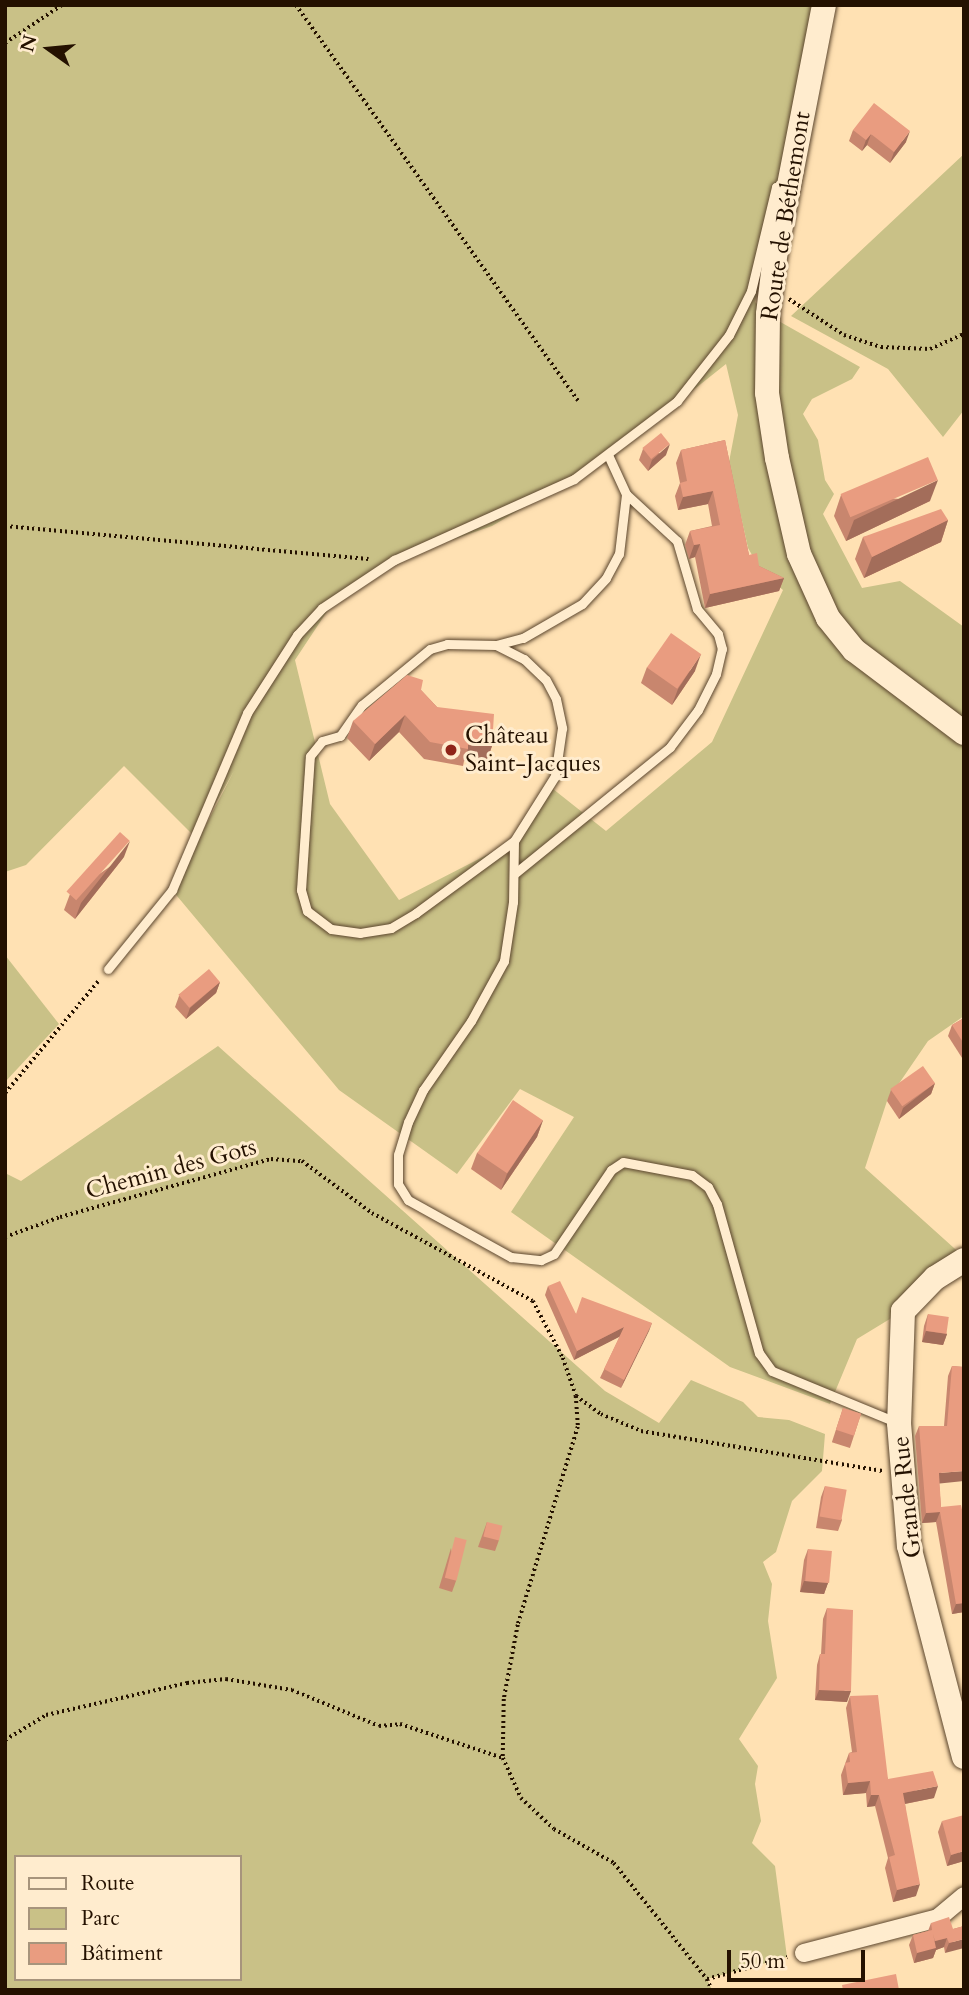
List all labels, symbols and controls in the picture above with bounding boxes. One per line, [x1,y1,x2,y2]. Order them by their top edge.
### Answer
north arrow [14,14,84,84]
text: N [14,32,43,55]
street label: Route de Béthemont [755,109,817,323]
place label: Château Saint-Jacques [465,722,600,778]
marker: Château Saint-Jacques [443,742,459,758]
street label: Chemin des Gots [83,1132,259,1206]
street label: Grande Rue [886,1435,928,1559]
legend [14,1855,242,1981]
text: Route [81,1869,135,1898]
text: Parc [81,1904,120,1933]
scale bar [731,1936,869,1980]
text: Bâtiment [81,1939,163,1968]
text: 50 m [740,1947,785,1976]

